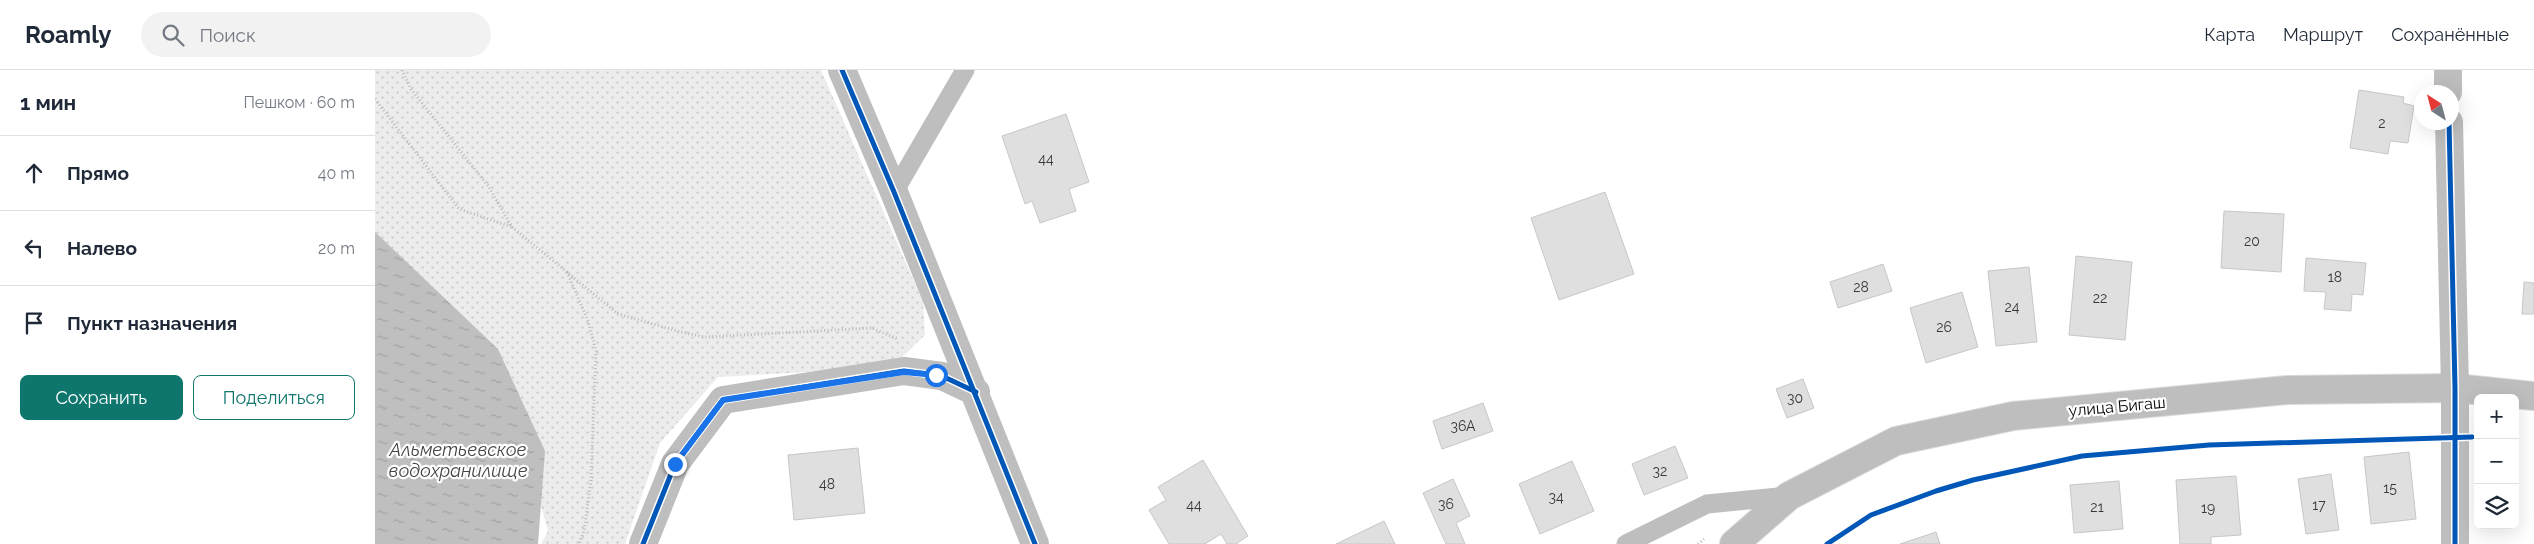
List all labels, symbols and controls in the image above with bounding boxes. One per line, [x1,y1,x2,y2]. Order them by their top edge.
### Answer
search box [141,12,491,57]
text: Roamly [25,20,111,49]
icon: search [159,21,187,49]
text: Поиск [199,24,256,46]
text: Карта [2204,24,2255,45]
text: Маршрут [2283,24,2363,45]
text: Сохранённые [2391,24,2509,45]
north arrow [2414,85,2459,130]
text: 1 мин [20,90,76,115]
text: Пешком · 60 m [243,93,355,112]
house number: 2 [2378,115,2386,131]
house number: 44 [1038,151,1054,167]
icon: ahead [20,159,48,187]
text: Прямо [67,162,129,184]
text: 40 m [318,164,355,183]
house number: 20 [2244,233,2260,249]
icon: left [20,234,48,262]
text: Налево [67,237,137,259]
text: 20 m [318,239,355,258]
house number: 18 [2328,269,2342,285]
house number: 28 [1853,279,1869,295]
house number: 22 [2093,290,2107,306]
house number: 24 [2005,299,2020,315]
icon: arrive [20,309,48,337]
text: Пункт назначения [67,312,237,334]
house number: 26 [1936,319,1952,335]
route start [925,364,948,387]
button: Сохранить [20,375,183,420]
button: Поделиться [193,375,355,420]
house number: 30 [1787,390,1803,406]
street label: улица Бигаш [2068,393,2166,420]
map controls [2474,394,2519,529]
button: + [2474,394,2519,439]
house number: 36А [1450,418,1476,434]
water label: Альметьевское водохранилище [388,439,528,481]
button: − [2474,439,2519,484]
route end [664,453,687,476]
house number: 32 [1653,463,1667,479]
house number: 48 [819,476,835,492]
house number: 15 [2383,480,2397,496]
button: layers [2474,484,2519,529]
house number: 34 [1548,489,1564,505]
house number: 36 [1438,496,1454,512]
house number: 44 [1186,497,1202,513]
house number: 17 [2312,497,2326,513]
house number: 21 [2090,499,2104,515]
house number: 19 [2201,500,2215,516]

